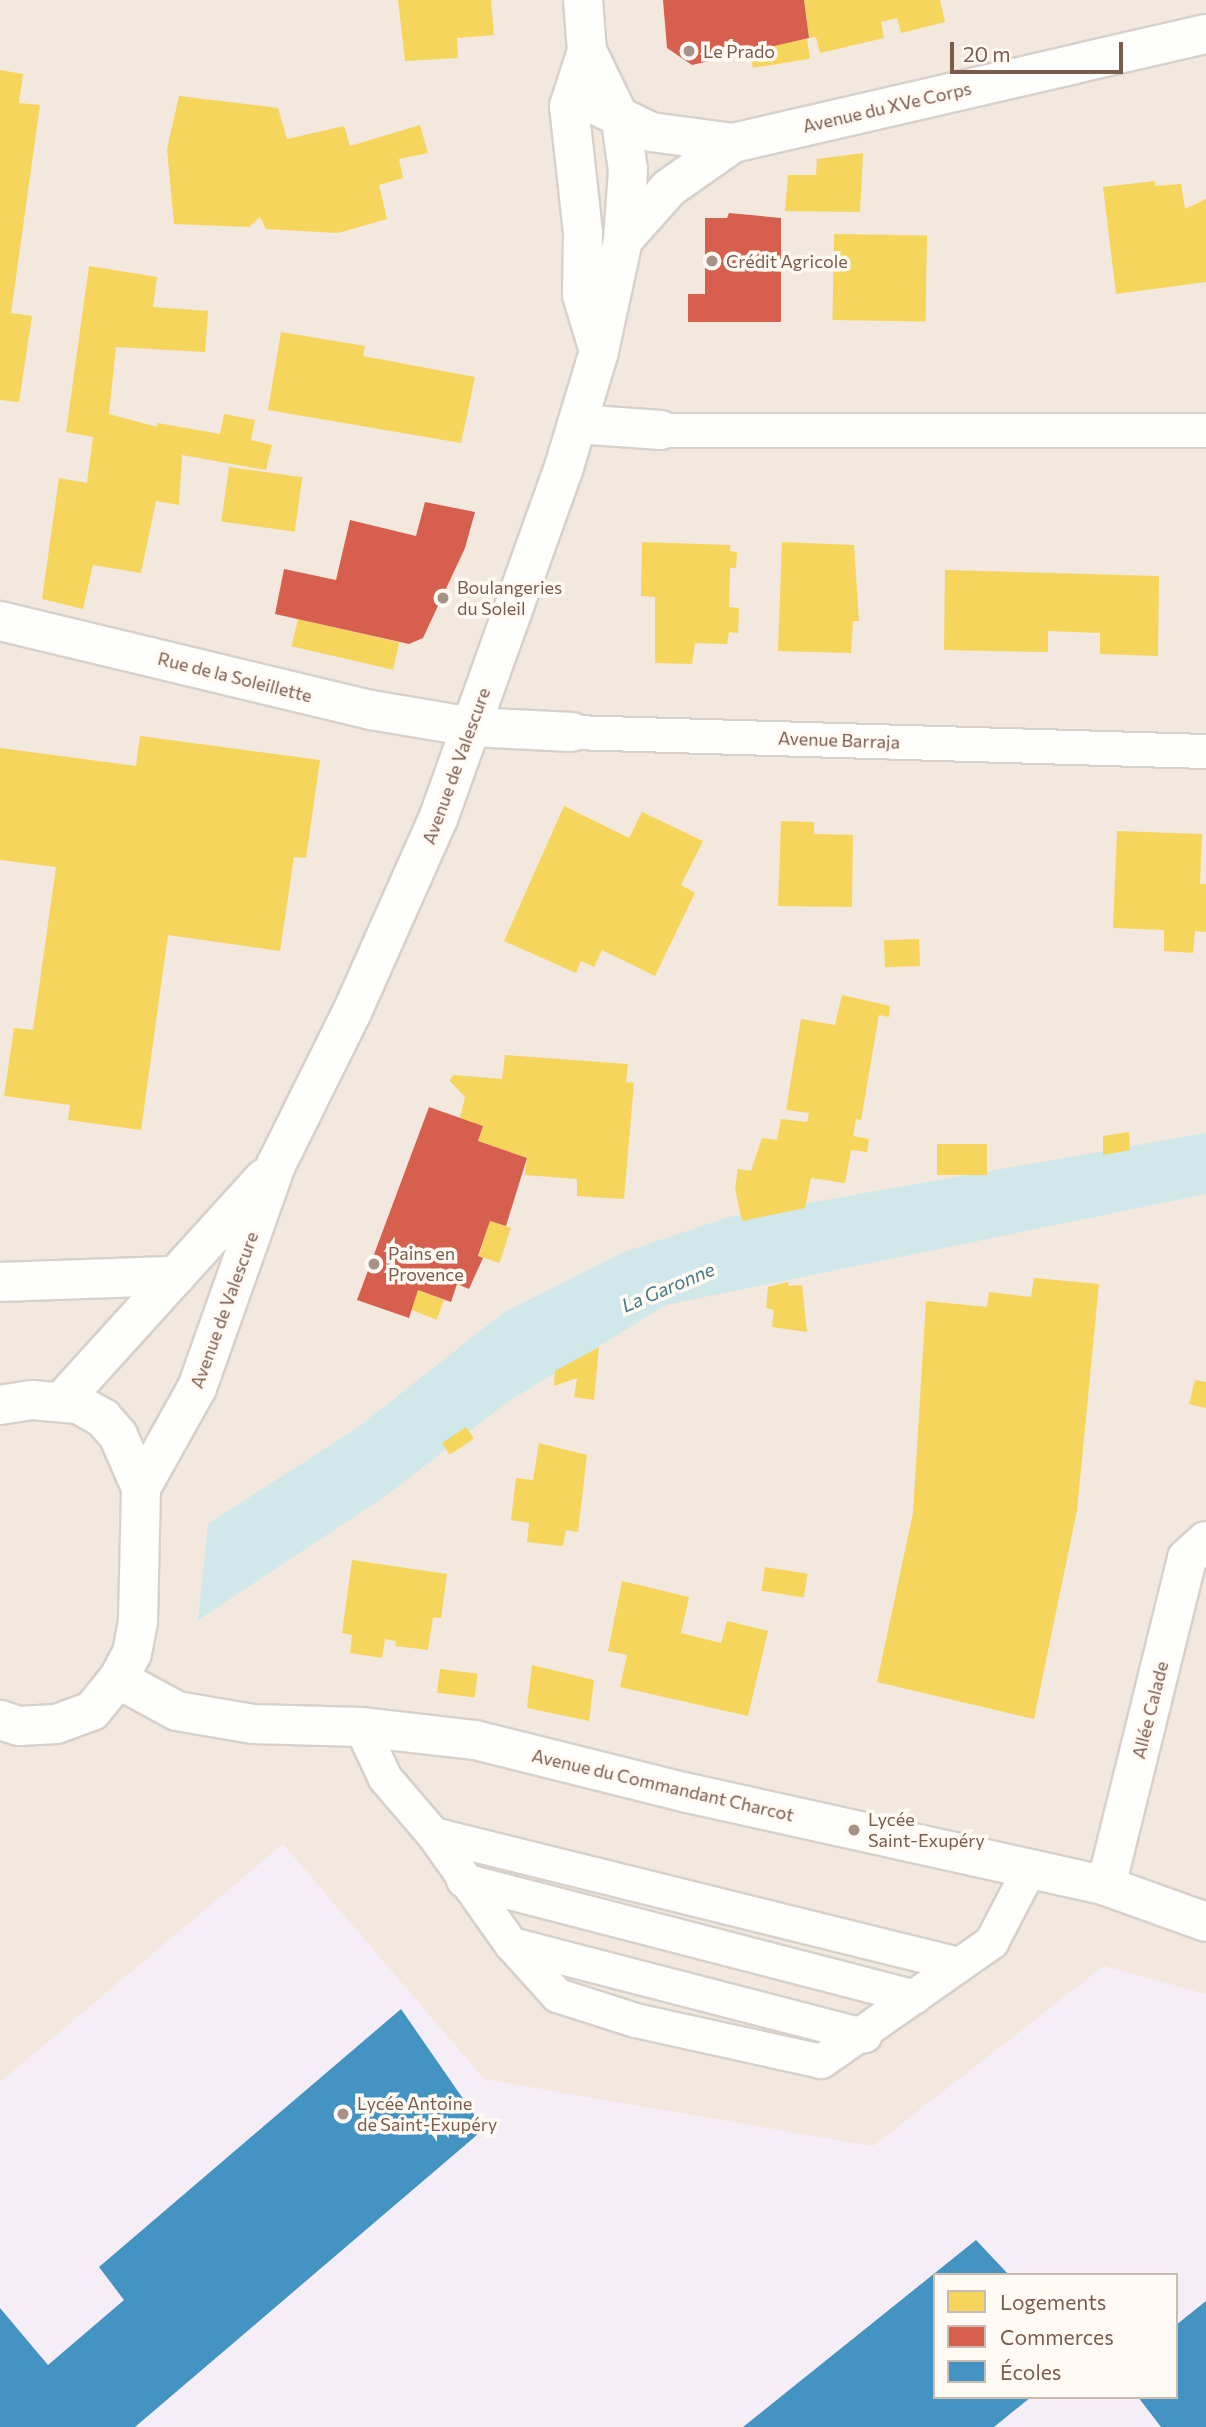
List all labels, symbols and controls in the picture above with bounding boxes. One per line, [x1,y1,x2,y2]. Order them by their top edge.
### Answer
scale bar [954,28,1127,72]
place label: Le Prado [703,40,775,62]
text: 20 m [963,41,1011,66]
marker: Le Prado [681,43,697,59]
street label: Avenue du XVe Corps [801,77,973,137]
place label: Crédit Agricole [726,250,848,272]
marker: Crédit Agricole [704,253,720,269]
place label: Boulangeries du Soleil [457,577,562,620]
marker: Boulangeries du Soleil [435,590,451,606]
street label: Rue de la Soleillette [156,647,314,707]
street label: Avenue de Valescure [418,685,494,847]
street label: Avenue Barraja [778,727,900,753]
street label: Avenue de Valescure [186,1229,262,1391]
place label: Pains en Provence [388,1243,464,1286]
marker: Pains en Provence [366,1256,382,1272]
water label: La Garonne [618,1257,718,1317]
street label: Allée Calade [1127,1659,1173,1761]
street label: Avenue du Commandant Charcot [530,1744,796,1826]
place label: Lycée Saint-Exupéry [868,1809,985,1852]
marker: Lycée Saint-Exupéry [846,1822,862,1838]
place label: Lycée Antoine de Saint-Exupéry [357,2093,497,2136]
marker: Lycée Antoine de Saint-Exupéry [335,2106,351,2122]
legend [933,2273,1178,2399]
text: Logements [1000,2289,1106,2314]
text: Commerces [1000,2324,1114,2349]
text: Écoles [1000,2359,1061,2384]

